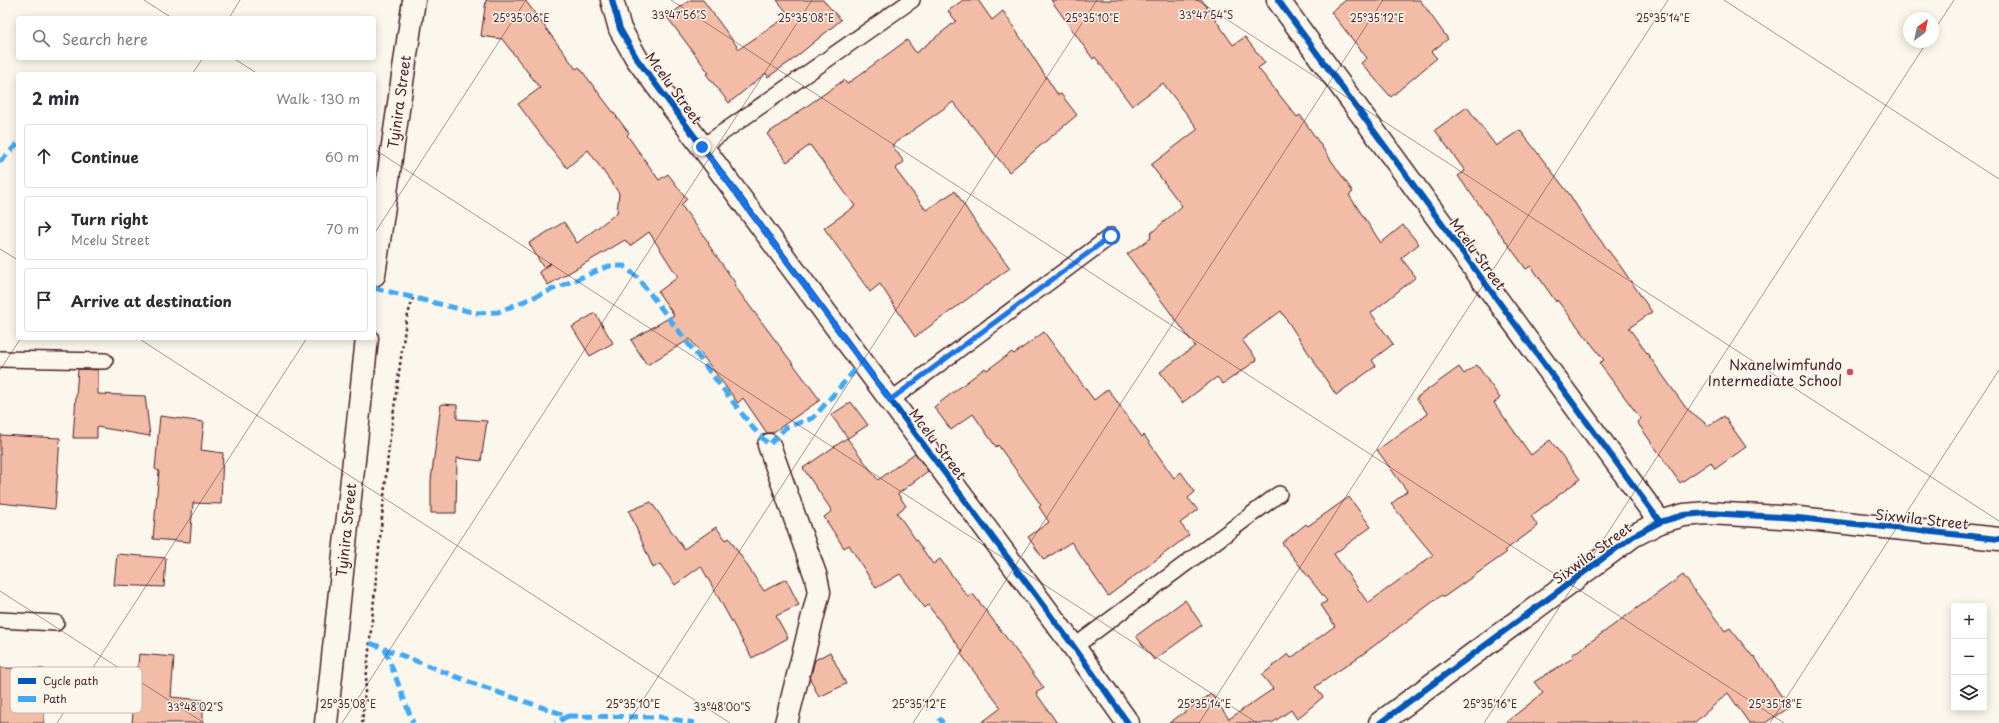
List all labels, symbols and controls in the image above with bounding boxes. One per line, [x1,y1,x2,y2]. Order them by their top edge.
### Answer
text: 33°47'56"S [652,7,706,22]
text: 33°47'54"S [1179,7,1233,22]
text: 25°35'06"E [492,10,550,25]
text: 25°35'08"E [778,10,834,25]
text: 25°35'10"E [1065,10,1119,25]
text: 25°35'12"E [1350,10,1404,25]
text: 25°35'14"E [1636,10,1690,25]
north arrow [1903,12,1939,48]
search box [16,16,376,60]
icon: search [30,27,52,49]
text: Search here [62,27,148,50]
street label: Mcelu Street [641,48,708,129]
street label: Tyinira Street [382,54,416,150]
text: 2 min [32,85,79,111]
text: Walk · 130 m [277,89,360,108]
route end [693,138,711,156]
icon: ahead [33,145,55,167]
text: Continue [71,145,139,168]
text: 60 m [325,147,359,166]
text: Turn right [71,207,148,230]
street label: Mcelu Street [1445,214,1512,295]
icon: right [33,217,55,239]
text: 70 m [326,219,359,238]
route start [1102,227,1120,245]
text: Mcelu Street [71,230,150,249]
icon: arrive [33,289,55,311]
text: Arrive at destination [71,289,232,312]
place label: Nxanelwimfundo Intermediate School [1708,354,1842,391]
marker: Nxanelwimfundo Intermediate School [1845,367,1855,377]
street label: Mcelu Street [904,404,972,484]
street label: Tyinira Street [331,482,361,578]
street label: Sixwila Street [1875,504,1970,534]
street label: Sixwila Street [1548,517,1636,589]
map controls [1951,603,1987,711]
button: + [1951,603,1987,639]
button: − [1951,639,1987,675]
legend [10,667,142,713]
text: Cycle path [43,672,98,689]
button: layers [1951,675,1987,711]
text: Path [43,690,67,707]
text: 25°35'08"E [320,696,376,711]
text: 25°35'10"E [606,696,660,711]
text: 25°35'12"E [892,696,946,711]
text: 25°35'14"E [1177,696,1231,711]
text: 25°35'16"E [1463,696,1517,711]
text: 25°35'18"E [1748,696,1802,711]
text: 33°48'02"S [167,699,223,714]
text: 33°48'00"S [693,699,751,714]

